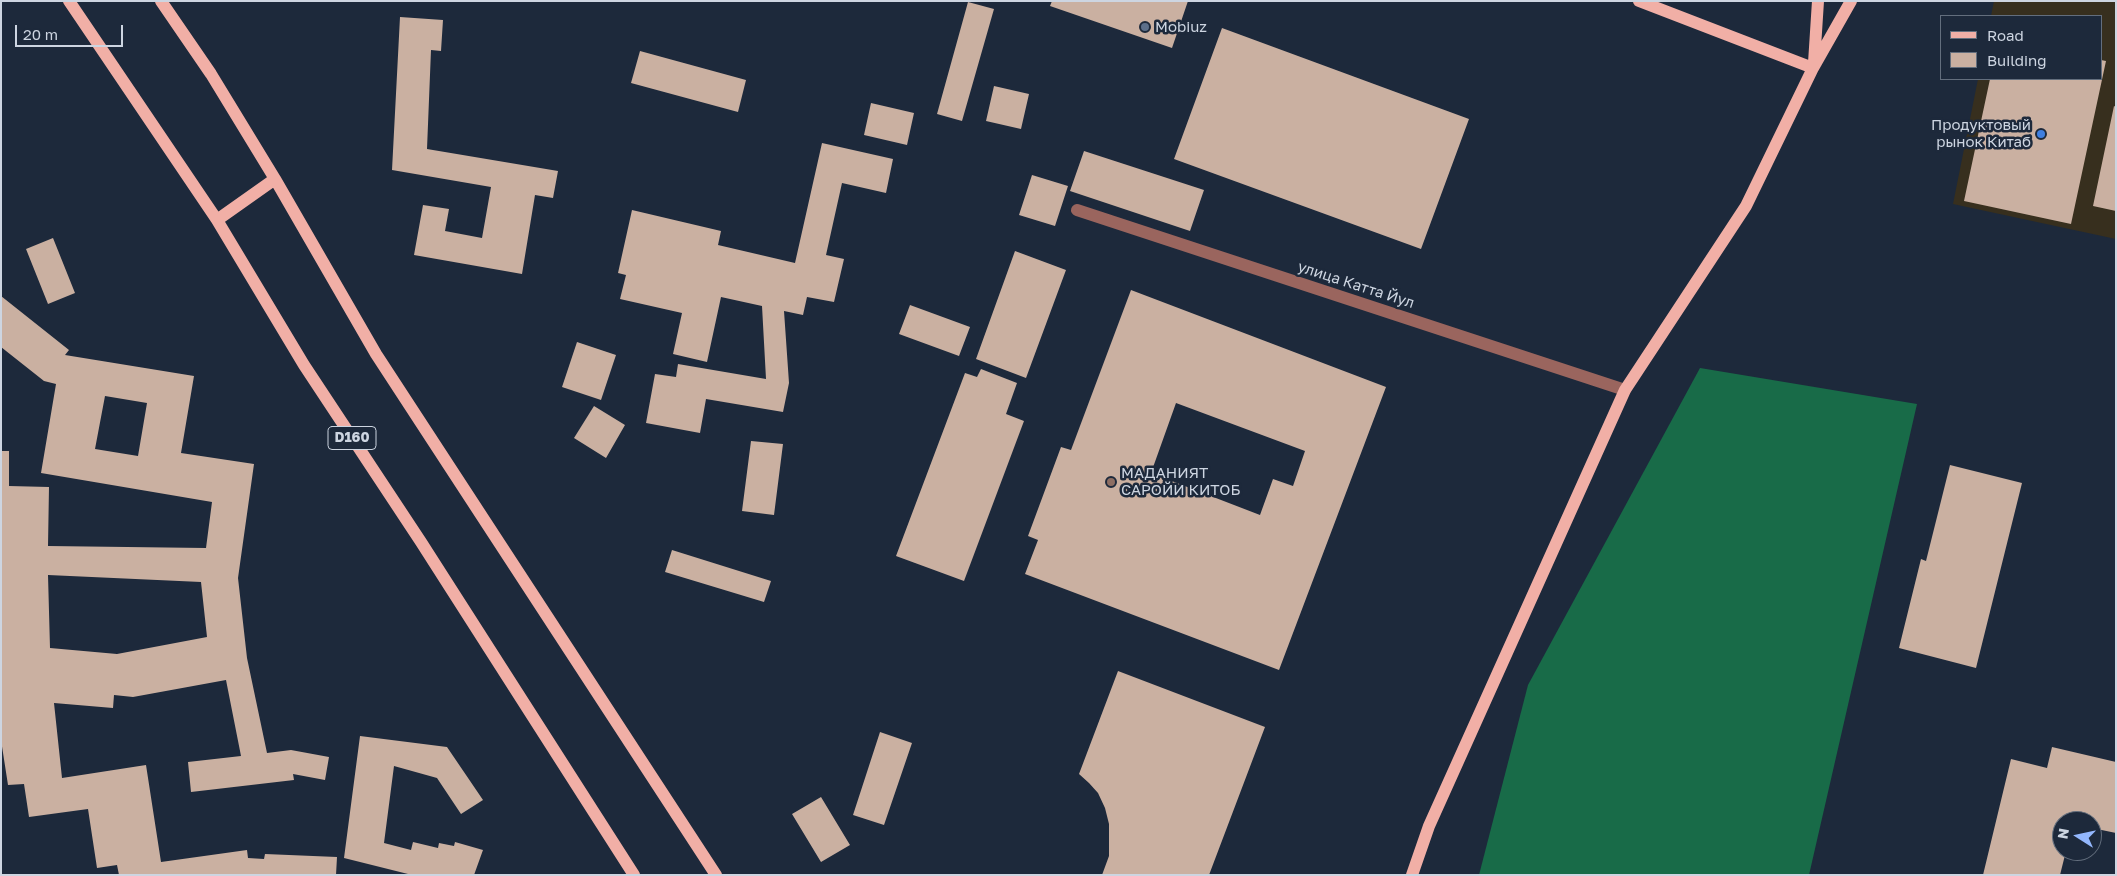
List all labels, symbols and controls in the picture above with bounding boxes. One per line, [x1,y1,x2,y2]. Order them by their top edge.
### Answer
scale bar [18,15,125,47]
legend [1940,15,2102,80]
place label: Mobiuz [1155,18,1207,36]
marker: Mobiuz [1139,21,1151,33]
text: 20 m [23,25,58,43]
text: Road [1987,26,2024,44]
text: Building [1987,51,2047,69]
place label: Продуктовый рынок Китаб [1931,116,2031,151]
marker: Продуктовый рынок Китаб [2035,128,2047,140]
street label: улица Катта Йул [1295,258,1417,312]
road number: D160 [328,426,376,449]
place label: МАДАНИЯТ САРОЙИ КИТОБ [1121,464,1240,499]
marker: МАДАНИЯТ САРОЙИ КИТОБ [1105,476,1117,488]
north arrow [2052,811,2102,861]
text: N [2053,827,2072,840]

